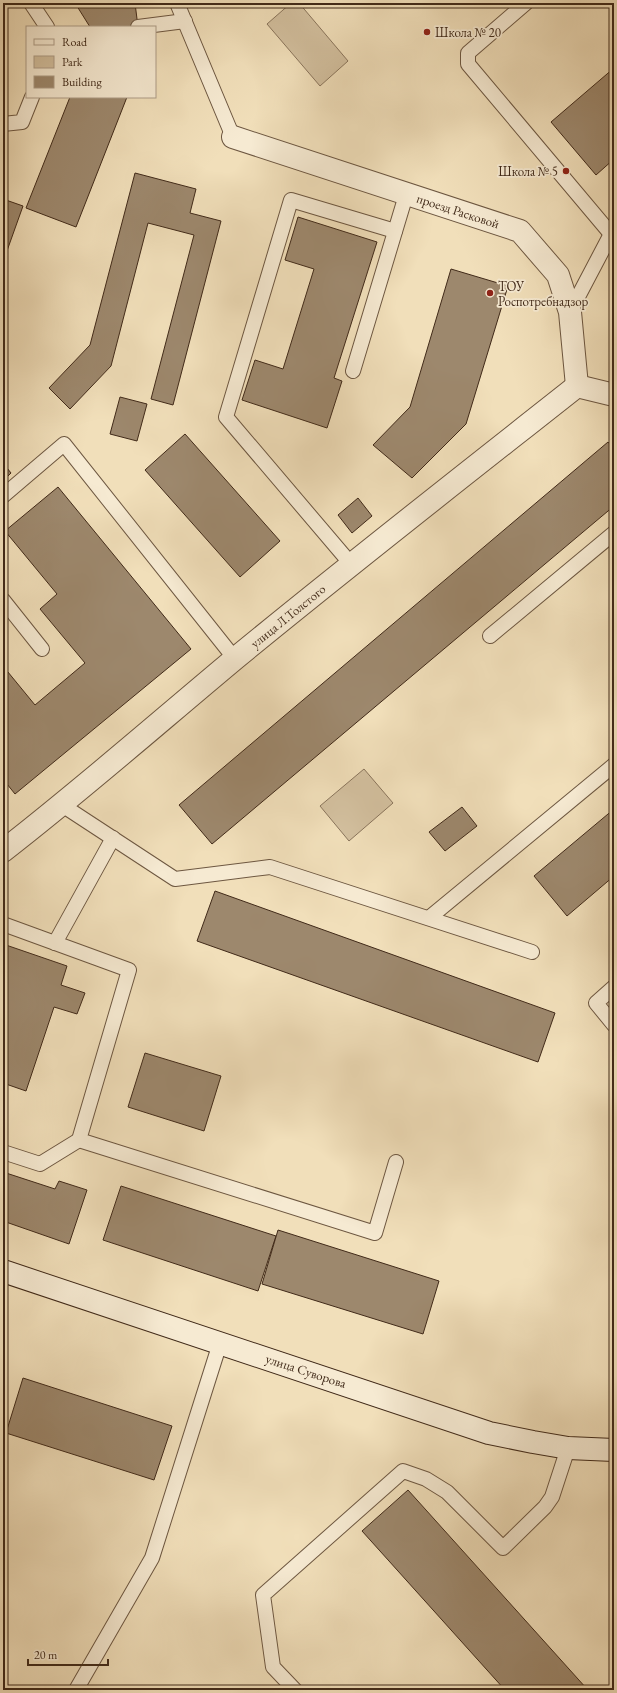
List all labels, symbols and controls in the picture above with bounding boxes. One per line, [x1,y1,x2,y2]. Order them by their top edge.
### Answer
place label: Школа № 20 [435,24,501,41]
legend [26,26,156,98]
marker: Школа № 20 [422,27,432,37]
text: Road [62,34,88,50]
text: Park [62,54,83,70]
text: Building [62,74,103,90]
place label: Школа № 5 [498,163,558,180]
marker: Школа № 5 [561,166,571,176]
street label: проезд Расковой [414,190,502,232]
place label: ТОУ Роспотребнадзор [498,278,589,310]
marker: ТОУ Роспотребнадзор [485,288,495,298]
street label: улица Л.Толстого [247,580,329,652]
street label: улица Суворова [264,1350,349,1392]
scale bar [28,1641,108,1667]
text: 20 m [34,1647,58,1663]

